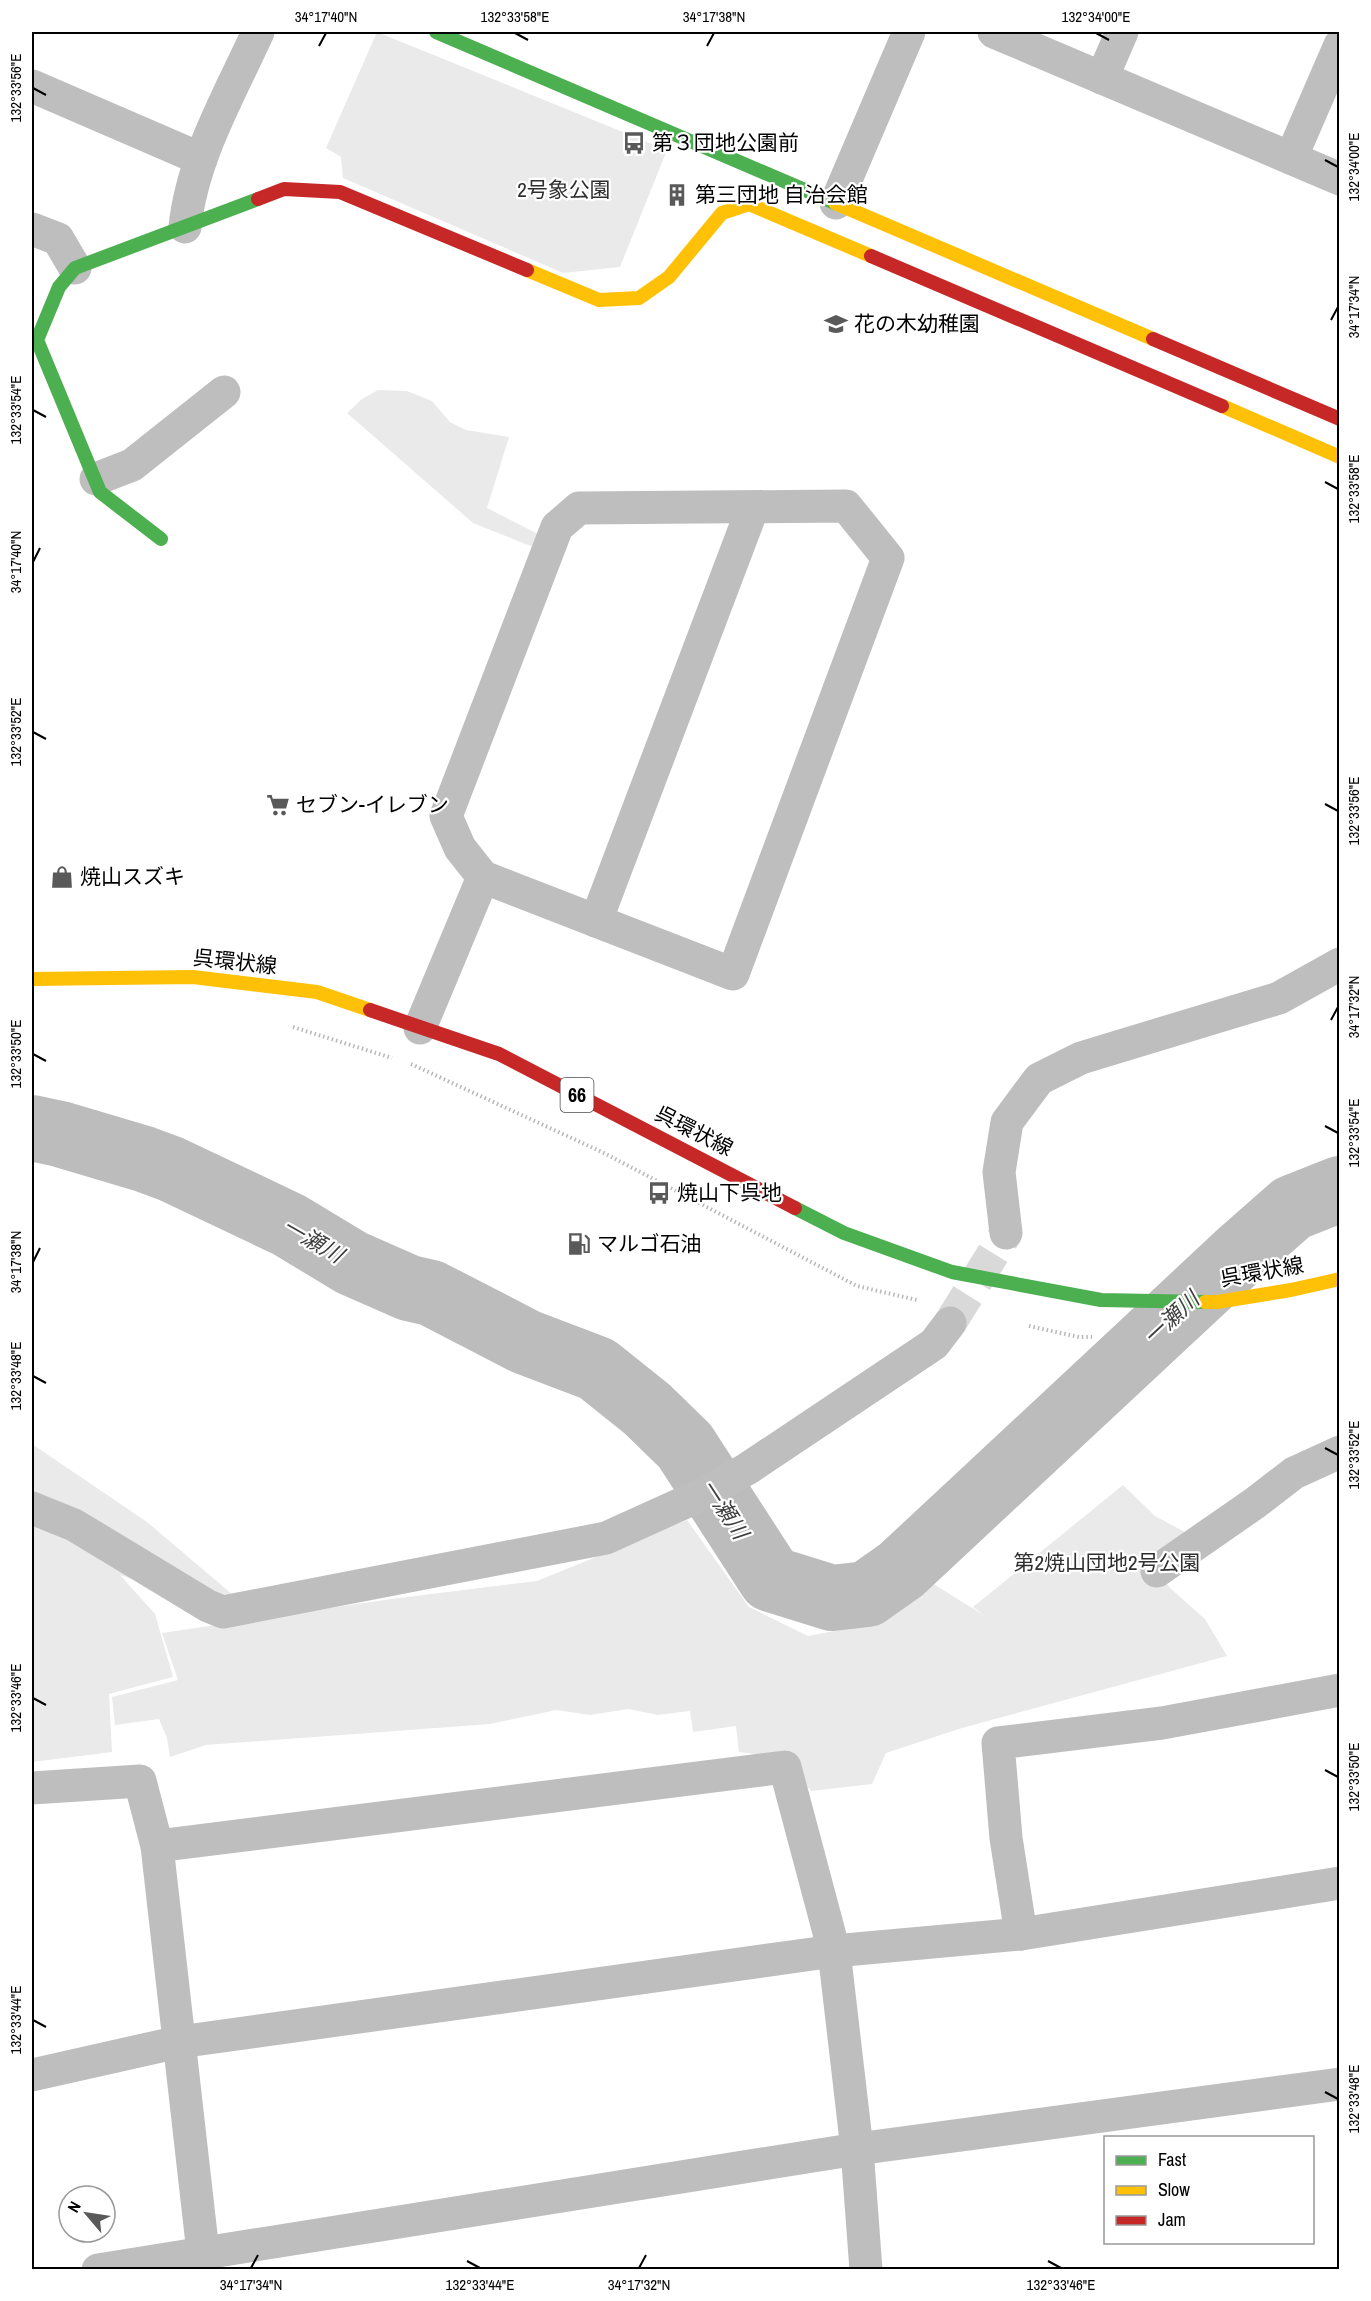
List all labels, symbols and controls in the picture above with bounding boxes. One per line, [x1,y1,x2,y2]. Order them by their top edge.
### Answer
text: 34°17'40"N [295,6,357,27]
text: 132°33'58"E [481,6,549,27]
text: 34°17'38"N [683,6,745,27]
text: 132°34'00"E [1062,6,1130,27]
text: 132°33'56"E [5,54,26,122]
place label: 第３団地公園前 [652,128,799,157]
bus stop icon: 第３団地公園前 [621,130,647,156]
text: 132°34'00"E [1343,133,1364,201]
park label: 2号象公園 [517,175,611,204]
place label: 第三団地 自治会館 [695,180,868,209]
building icon: 第三団地 自治会館 [664,182,690,208]
text: 34°17'34"N [1343,276,1364,338]
place label: 花の木幼稚園 [854,309,980,338]
school or university icon: 花の木幼稚園 [823,311,849,337]
text: 132°33'54"E [5,376,26,444]
text: 132°33'58"E [1343,455,1364,523]
text: 34°17'40"N [5,531,26,593]
text: 132°33'52"E [5,698,26,766]
text: 132°33'56"E [1343,777,1364,845]
place label: セブン-イレブン [296,790,449,819]
supermarket icon: セブン-イレブン [265,792,291,818]
place label: 焼山スズキ [80,862,185,891]
shop icon: 焼山スズキ [49,864,75,890]
street label: 呉環状線 [192,943,278,980]
text: 34°17'32"N [1343,976,1364,1038]
text: 132°33'50"E [5,1020,26,1088]
road number: 66 [560,1078,594,1112]
street label: 呉環状線 [650,1099,738,1163]
text: 132°33'54"E [1343,1099,1364,1167]
place label: 焼山下呉地 [677,1178,782,1207]
bus stop icon: 焼山下呉地 [646,1180,672,1206]
water label: 一瀬川 [277,1211,351,1270]
place label: マルゴ石油 [597,1229,702,1258]
text: 34°17'38"N [5,1231,26,1293]
fuel station icon: マルゴ石油 [566,1231,592,1257]
street label: 呉環状線 [1218,1250,1306,1293]
water label: 一瀬川 [1137,1283,1207,1351]
text: 132°33'48"E [5,1342,26,1410]
text: 132°33'52"E [1343,1421,1364,1489]
water label: 一瀬川 [694,1473,757,1547]
park label: 第2焼山団地2号公園 [1013,1548,1201,1577]
text: 132°33'46"E [5,1664,26,1732]
text: 132°33'50"E [1343,1743,1364,1811]
text: 132°33'44"E [5,1986,26,2054]
text: 132°33'48"E [1343,2065,1364,2133]
legend [1104,2136,1314,2244]
text: Fast [1158,2147,1186,2172]
text: Slow [1158,2177,1190,2202]
north arrow [57,2184,117,2244]
text: N [62,2197,86,2216]
text: Jam [1158,2207,1186,2232]
text: 34°17'34"N [220,2274,282,2295]
text: 132°33'44"E [446,2274,514,2295]
text: 34°17'32"N [608,2274,670,2295]
text: 132°33'46"E [1027,2274,1095,2295]

